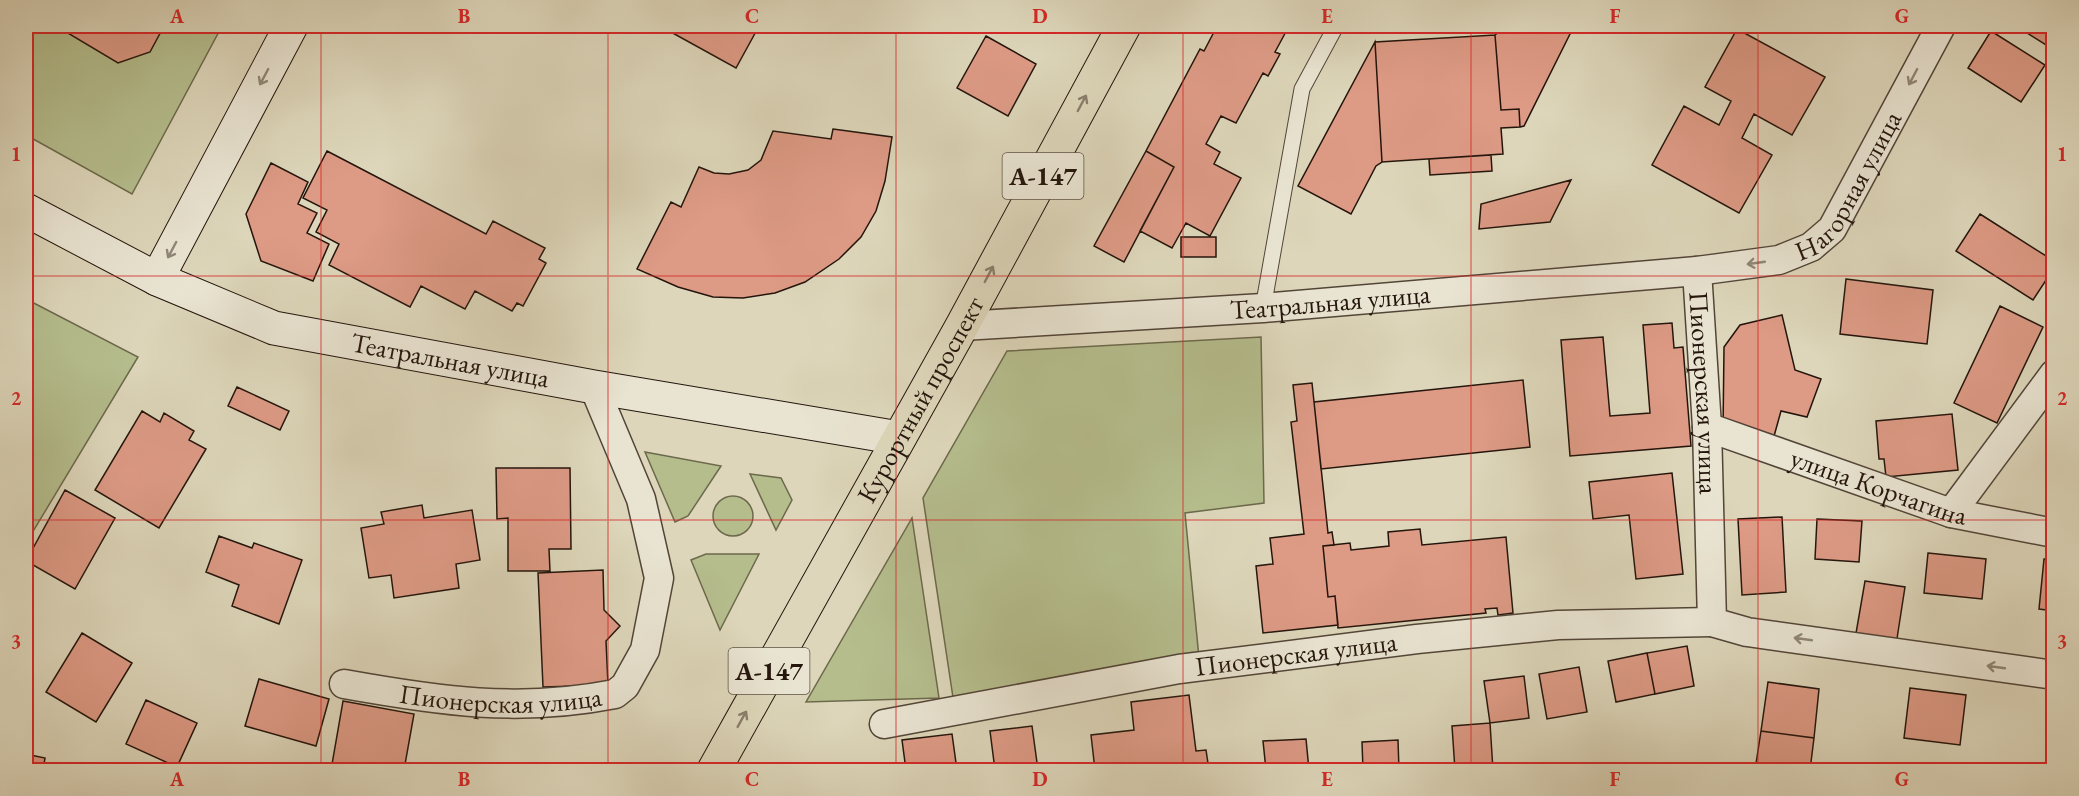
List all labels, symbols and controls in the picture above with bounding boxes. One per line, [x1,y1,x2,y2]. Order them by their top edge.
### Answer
text: A [169,3,185,29]
text: B [458,3,470,29]
text: C [745,3,759,29]
text: D [1032,3,1048,29]
text: E [1321,3,1333,29]
text: F [1610,3,1621,29]
text: G [1895,3,1909,29]
one-way arrow [258,68,269,86]
one-way arrow [1907,68,1919,85]
one-way arrow [1077,94,1088,112]
street label: Нагорная улица [1789,104,1909,269]
text: 1 [11,141,21,167]
text: 1 [2057,141,2067,167]
road number: А-147 [1002,153,1084,199]
one-way arrow [166,240,177,258]
one-way arrow [1746,257,1766,268]
one-way arrow [983,266,995,283]
street label: Театральная улица [1229,276,1432,327]
street label: Курортный проспект [849,290,992,509]
street label: Пионерская улица [1681,290,1727,495]
street label: Театральная улица [348,325,552,395]
text: 2 [11,385,22,411]
text: 2 [2057,385,2068,411]
street label: улица Корчагина [1786,440,1970,533]
street label: Пионерская улица [1193,624,1399,684]
text: 3 [11,628,21,654]
text: 3 [2057,628,2067,654]
one-way arrow [1793,634,1813,645]
road number: А-147 [728,648,810,694]
one-way arrow [1986,661,2006,672]
street label: Пионерская улица [397,676,604,721]
one-way arrow [736,711,748,728]
text: A [169,766,185,792]
text: B [458,766,470,792]
text: C [745,766,759,792]
text: D [1032,766,1048,792]
text: E [1321,766,1333,792]
text: F [1610,766,1621,792]
text: G [1895,766,1909,792]

